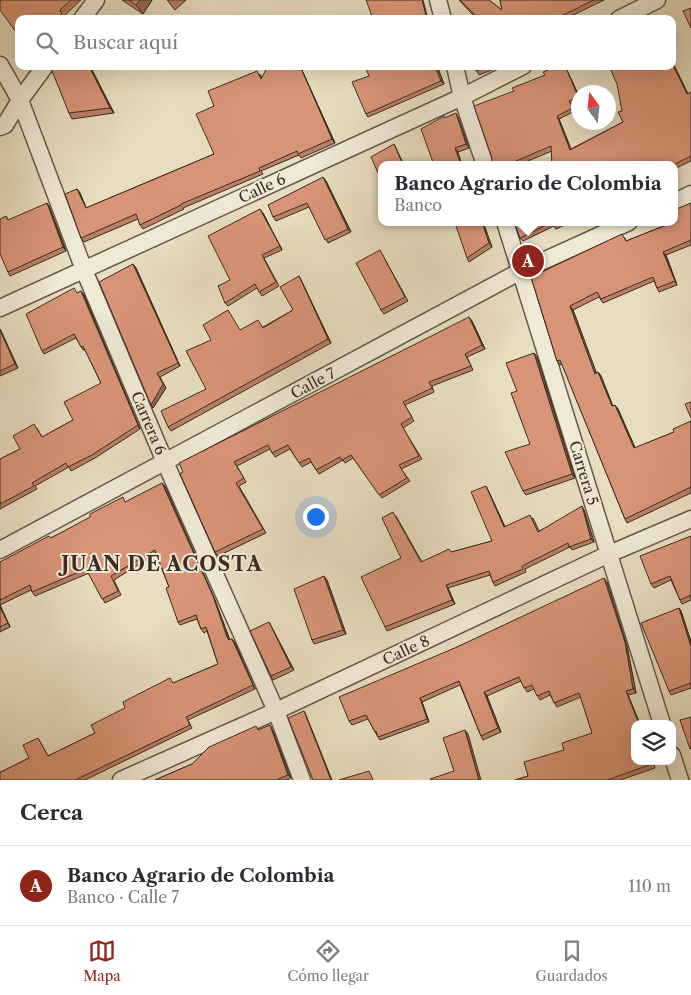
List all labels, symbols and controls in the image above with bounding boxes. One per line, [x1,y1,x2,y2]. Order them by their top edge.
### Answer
search box [15,15,676,70]
icon: search [33,29,61,57]
text: Buscar aquí [73,31,178,54]
north arrow [571,85,616,130]
popup [378,161,678,226]
street label: Calle 6 [236,169,289,207]
text: Banco Agrario de Colombia [394,172,662,195]
text: Banco [394,195,442,215]
pin: A [512,242,544,280]
street label: Calle 7 [287,363,339,403]
street label: Carrera 6 [127,388,171,458]
street label: Carrera 5 [565,438,603,508]
your location [303,504,329,530]
district label: JUAN DE ACOSTA [57,552,263,576]
street label: Calle 8 [379,631,433,669]
map controls [631,720,676,765]
button: layers [631,720,676,765]
text: Cerca [20,800,83,825]
text: Banco Agrario de Colombia [67,864,334,887]
text: A [30,876,42,896]
text: 110 m [628,876,671,896]
text: Banco · Calle 7 [67,887,179,907]
tab: Mapa [83,937,121,985]
tab: Cómo llegar [287,937,369,985]
tab: Guardados [536,937,608,985]

